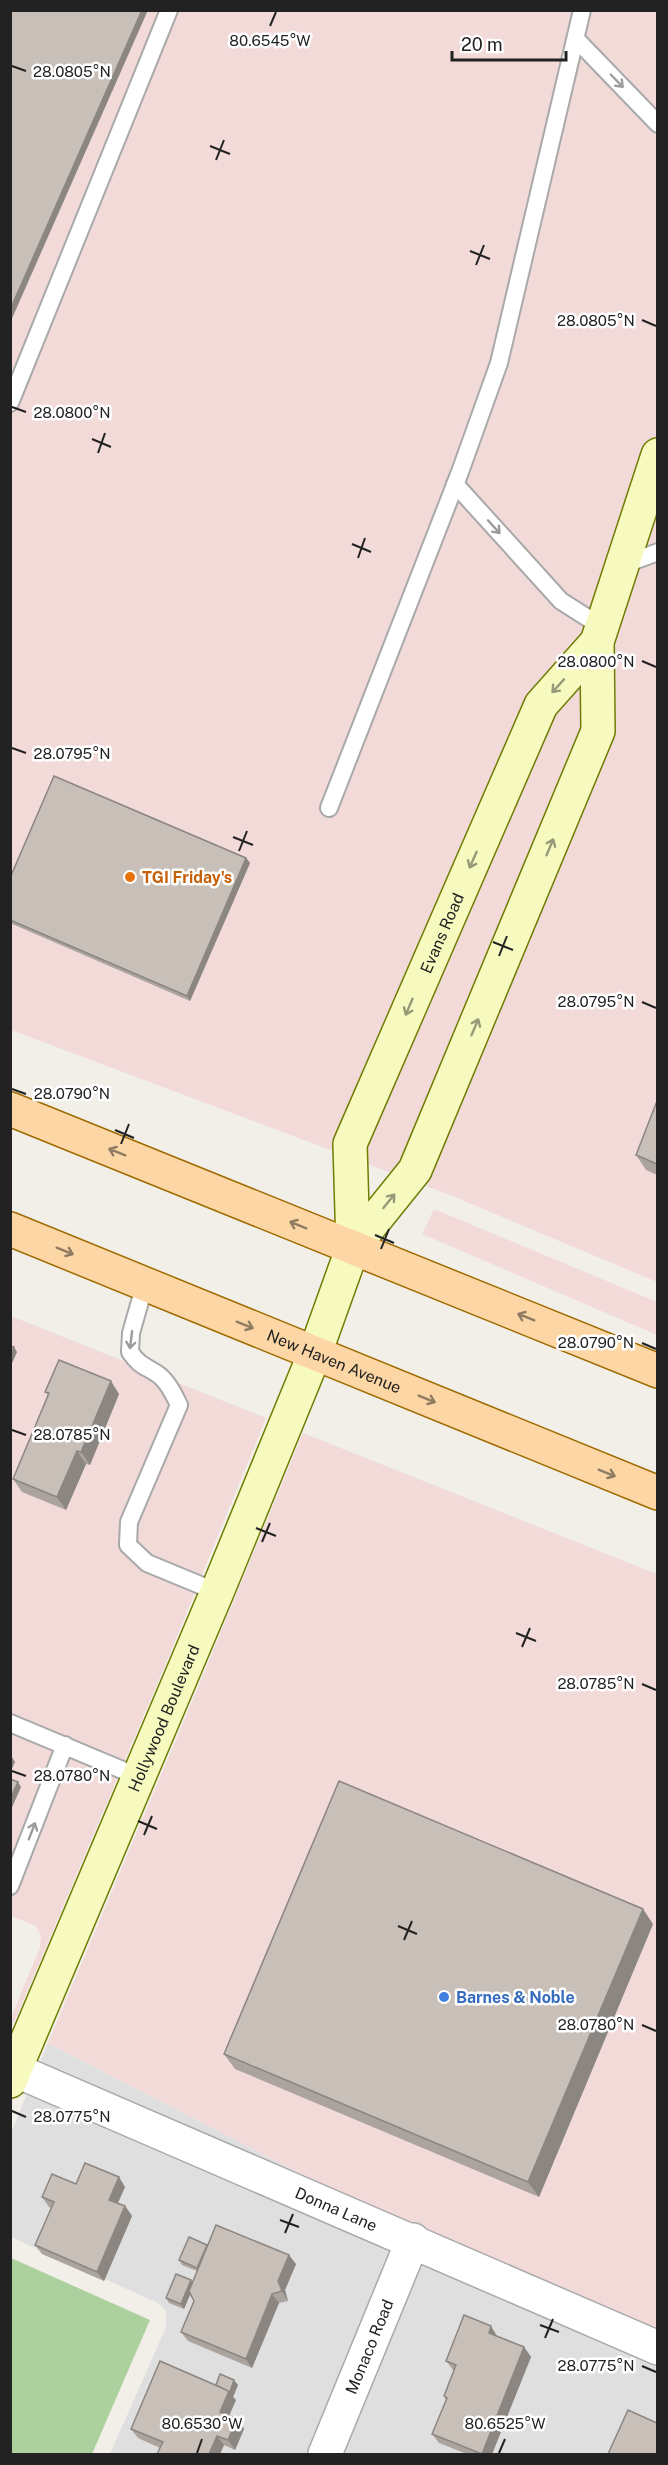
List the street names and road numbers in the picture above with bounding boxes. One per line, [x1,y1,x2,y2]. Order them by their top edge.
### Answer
street label: Evans Road [416,890,468,976]
street label: New Haven Avenue [264,1326,404,1397]
street label: Hollywood Boulevard [125,1642,204,1795]
street label: Donna Lane [292,2183,380,2235]
street label: Monaco Road [342,2297,397,2397]

